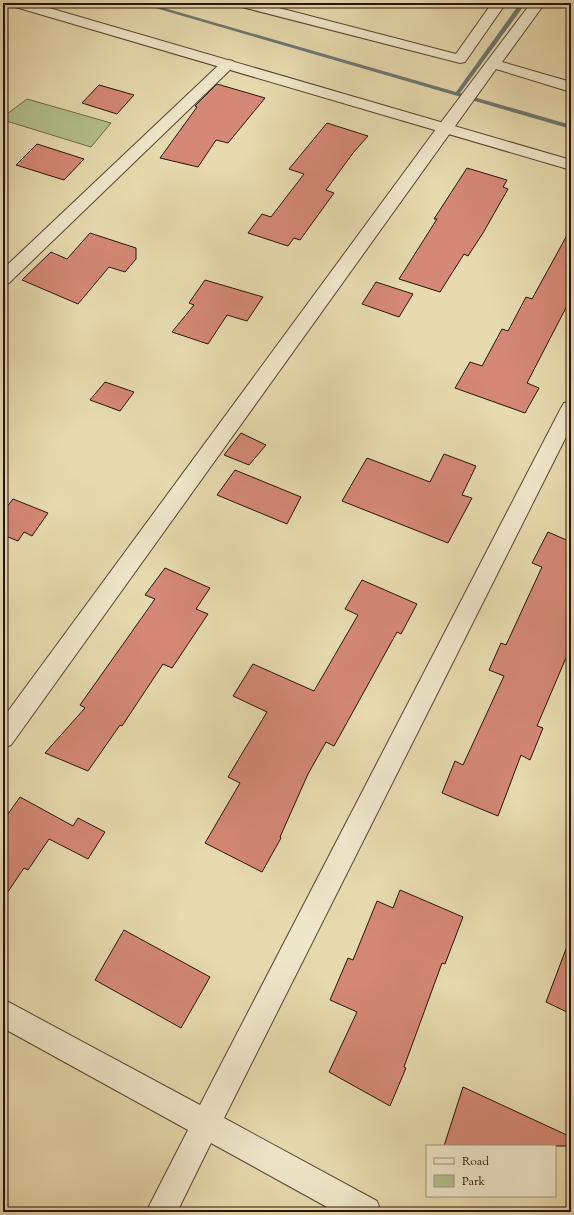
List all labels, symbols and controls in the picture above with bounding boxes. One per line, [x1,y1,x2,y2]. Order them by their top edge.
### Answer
legend [426,1145,556,1197]
text: Road [462,1153,489,1171]
text: Park [462,1173,485,1191]

